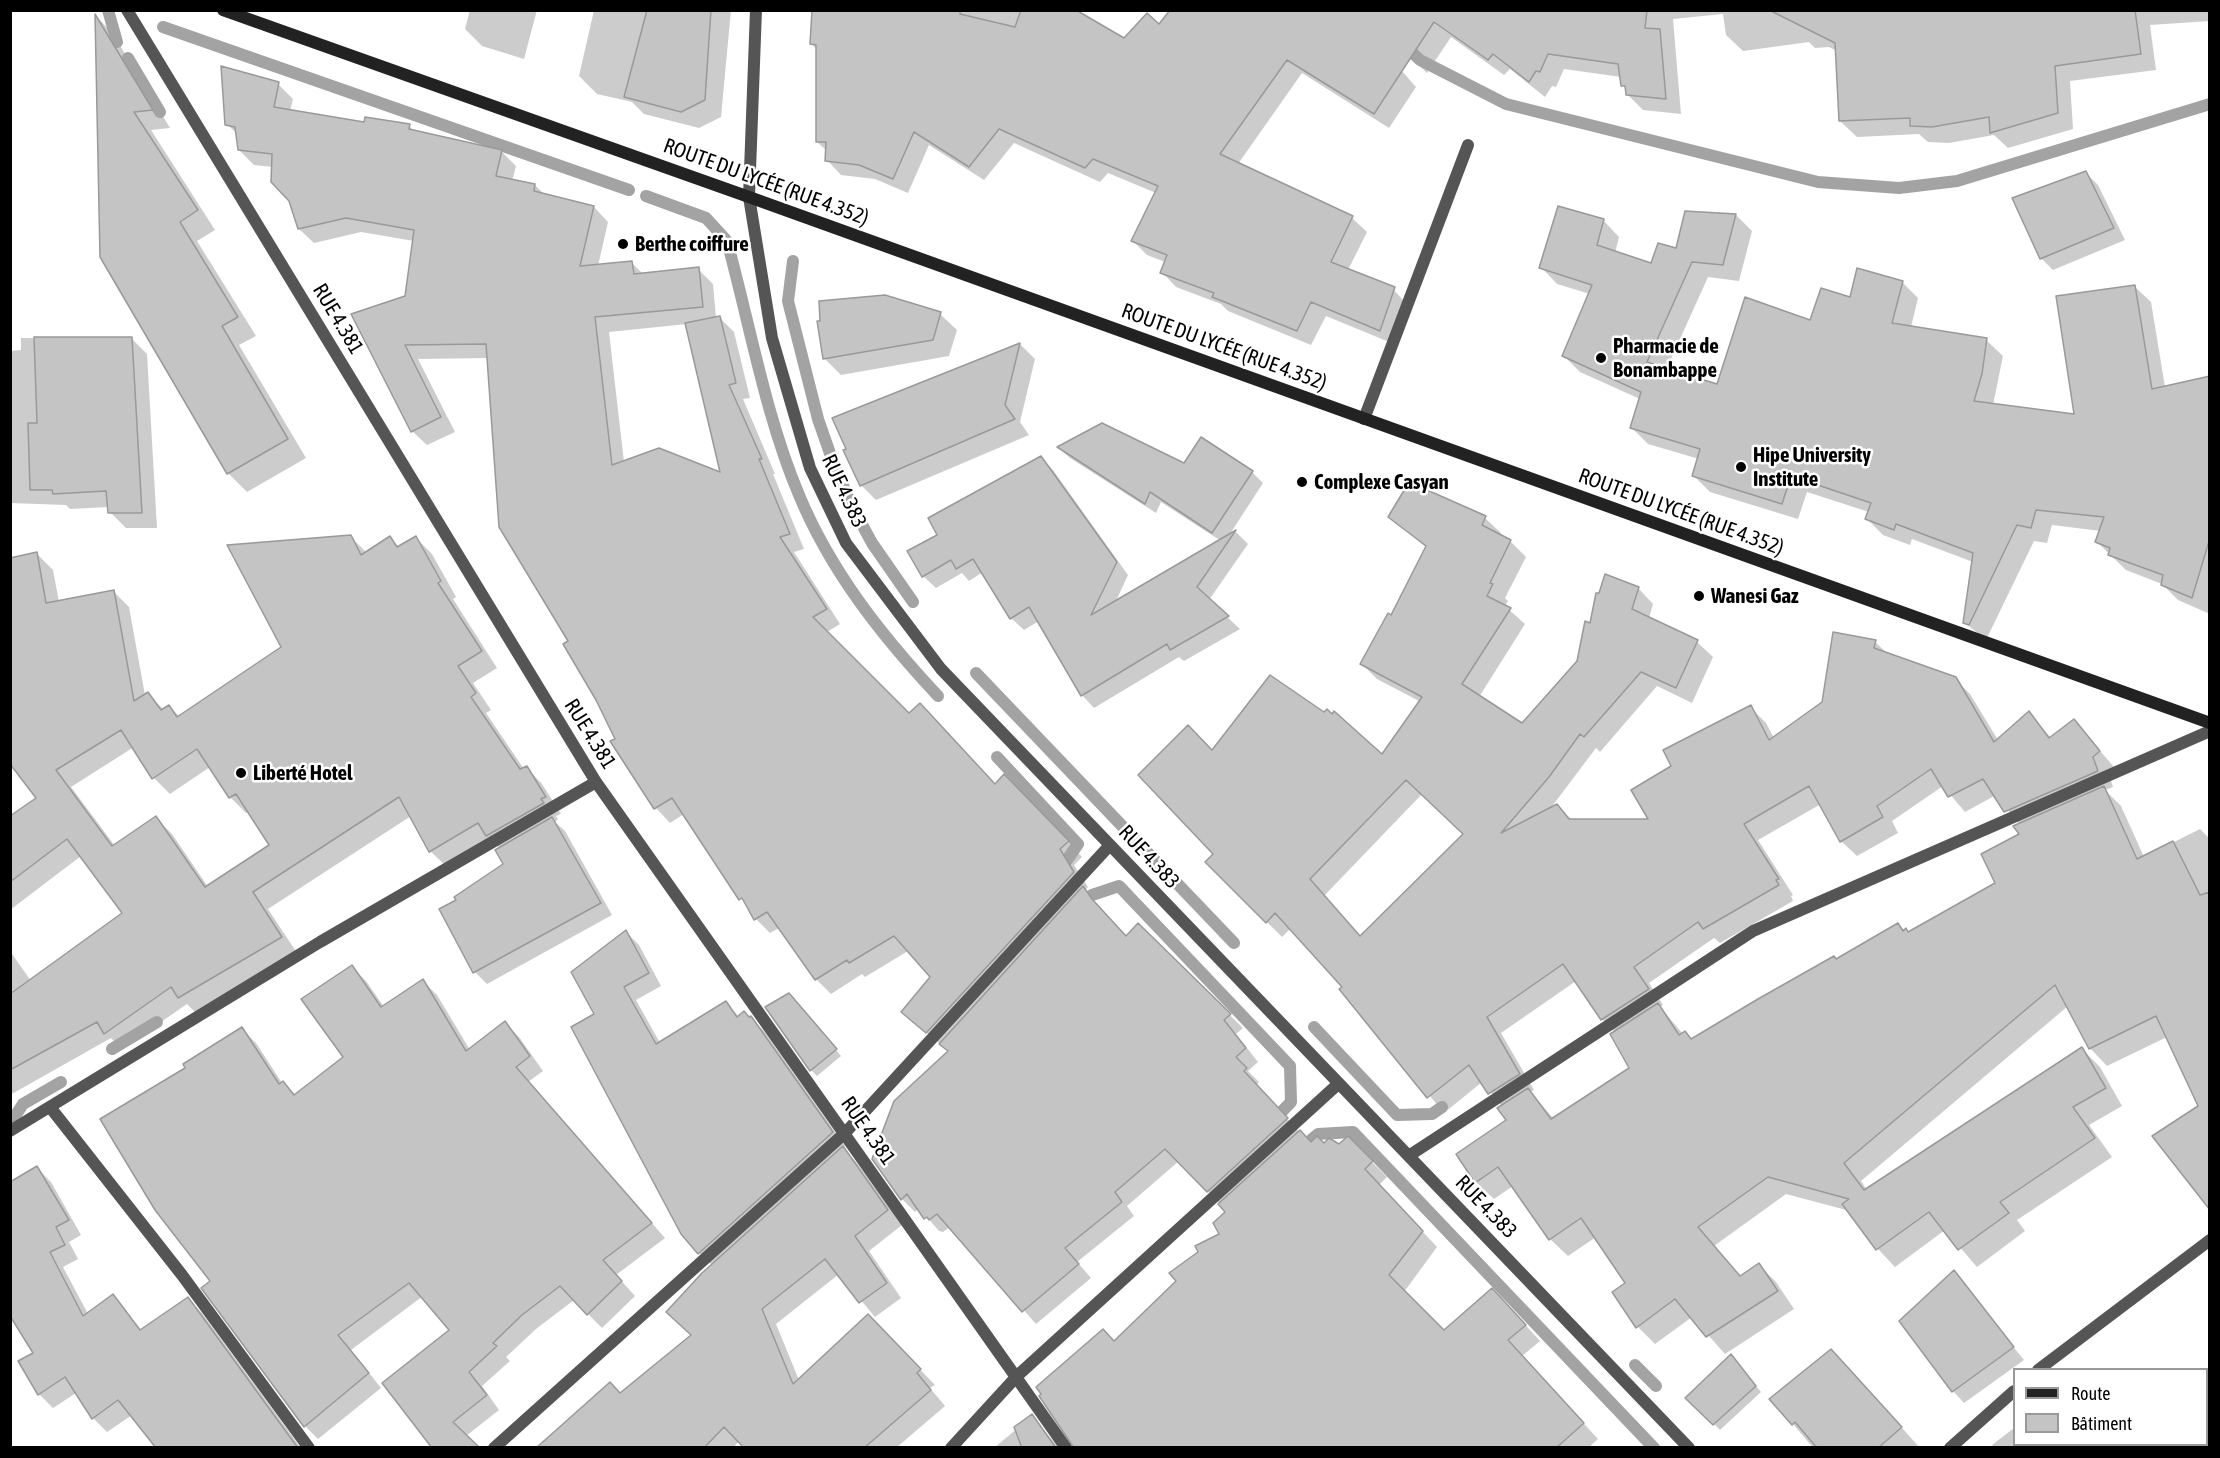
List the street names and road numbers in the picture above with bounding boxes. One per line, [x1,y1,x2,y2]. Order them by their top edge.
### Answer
street label: ROUTE DU LYCÉE (RUE 4.352) [660,133,872,231]
street label: RUE 4.381 [307,279,369,359]
street label: ROUTE DU LYCÉE (RUE 4.352) [1118,298,1330,396]
street label: RUE 4.383 [816,450,872,532]
street label: ROUTE DU LYCÉE (RUE 4.352) [1575,463,1787,561]
street label: RUE 4.381 [559,694,621,774]
street label: RUE 4.383 [1113,820,1185,894]
street label: RUE 4.381 [835,1092,901,1170]
street label: RUE 4.383 [1450,1170,1522,1244]

